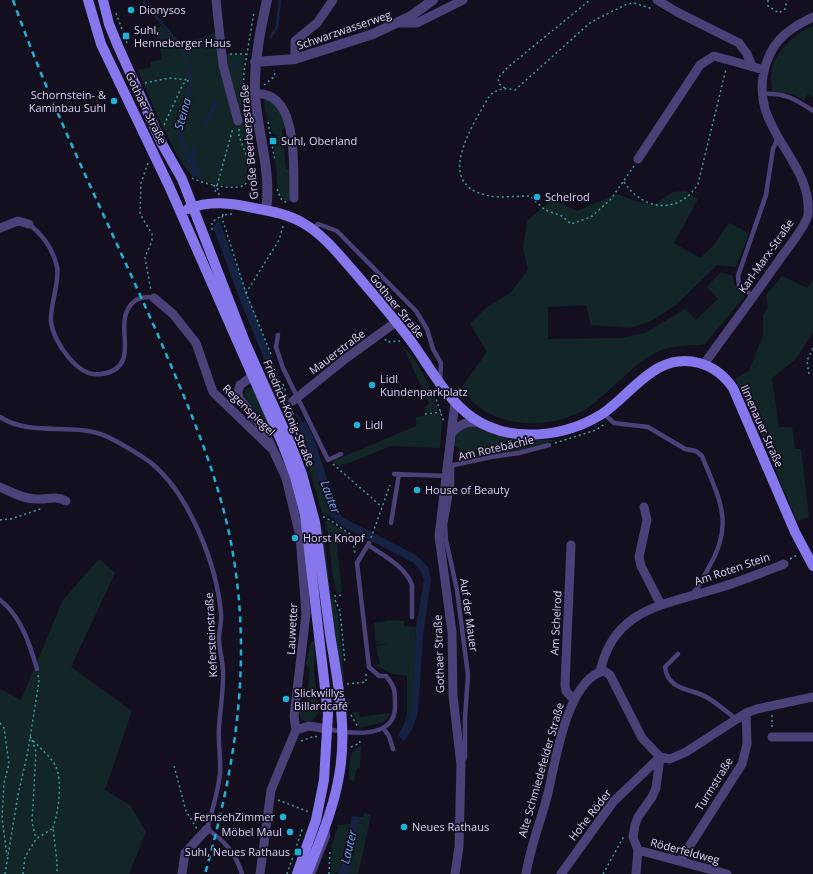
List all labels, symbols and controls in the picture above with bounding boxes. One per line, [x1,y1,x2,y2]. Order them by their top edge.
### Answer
place label: Dionysos [139,2,186,17]
marker: Dionysos [126,5,136,15]
street label: Schwarzwasserweg [295,6,393,53]
place label: Suhl, Henneberger Haus [134,22,231,50]
marker: Suhl, Henneberger Haus [121,31,131,41]
street label: Gothaer Straße [122,69,170,146]
street label: Große Beerbergstraße [236,84,261,200]
place label: Schornstein- & Kaminbau Suhl [29,87,106,115]
marker: Schornstein- & Kaminbau Suhl [109,96,119,106]
water label: Steina [170,96,195,132]
place label: Suhl, Oberland [281,133,357,148]
marker: Suhl, Oberland [268,136,278,146]
place label: Schelrod [545,189,590,204]
marker: Schelrod [532,192,542,202]
street label: Karl-Marx-Straße [734,216,797,296]
street label: Gothaer Straße [367,270,428,341]
street label: Mauerstraße [306,326,368,378]
street label: Friedrich-König-Straße [260,357,319,469]
place label: Lidl Kundenparkplatz [380,371,468,399]
marker: Lidl Kundenparkplatz [367,380,377,390]
street label: Regenspiegel [220,381,279,439]
street label: Ilmenauer Straße [738,382,787,469]
place label: Lidl [365,417,383,432]
marker: Lidl [352,420,362,430]
street label: Am Rotebächle [457,432,535,464]
water label: Lauter [316,478,345,517]
place label: House of Beauty [425,482,510,497]
marker: House of Beauty [412,485,422,495]
place label: Horst Knopf [303,530,366,545]
marker: Horst Knopf [290,533,300,543]
street label: Am Roten Stein [692,549,772,588]
street label: Auf der Mauer [457,577,482,653]
street label: Am Schelrod [546,590,565,656]
street label: Kefersteinstraße [201,592,220,678]
street label: Lauwetter [283,602,300,655]
street label: Gothaer Straße [430,615,447,694]
place label: Slickwillys Billardcafé [294,685,348,713]
marker: Slickwillys Billardcafé [281,694,291,704]
street label: Alte Schmiedefelder Straße [514,701,567,839]
street label: Turmstraße [691,754,736,813]
street label: Hohe Röder [565,786,615,843]
place label: FernsehZimmer [194,809,276,824]
marker: FernsehZimmer [278,812,288,822]
place label: Neues Rathaus [412,819,489,834]
marker: Neues Rathaus [399,822,409,832]
place label: Möbel Maul [221,824,282,839]
marker: Möbel Maul [285,827,295,837]
water label: Lauter [336,827,361,865]
street label: Röderfeldweg [649,834,721,867]
place label: Suhl, Neues Rathaus [185,844,290,859]
marker: Suhl, Neues Rathaus [293,847,303,857]

